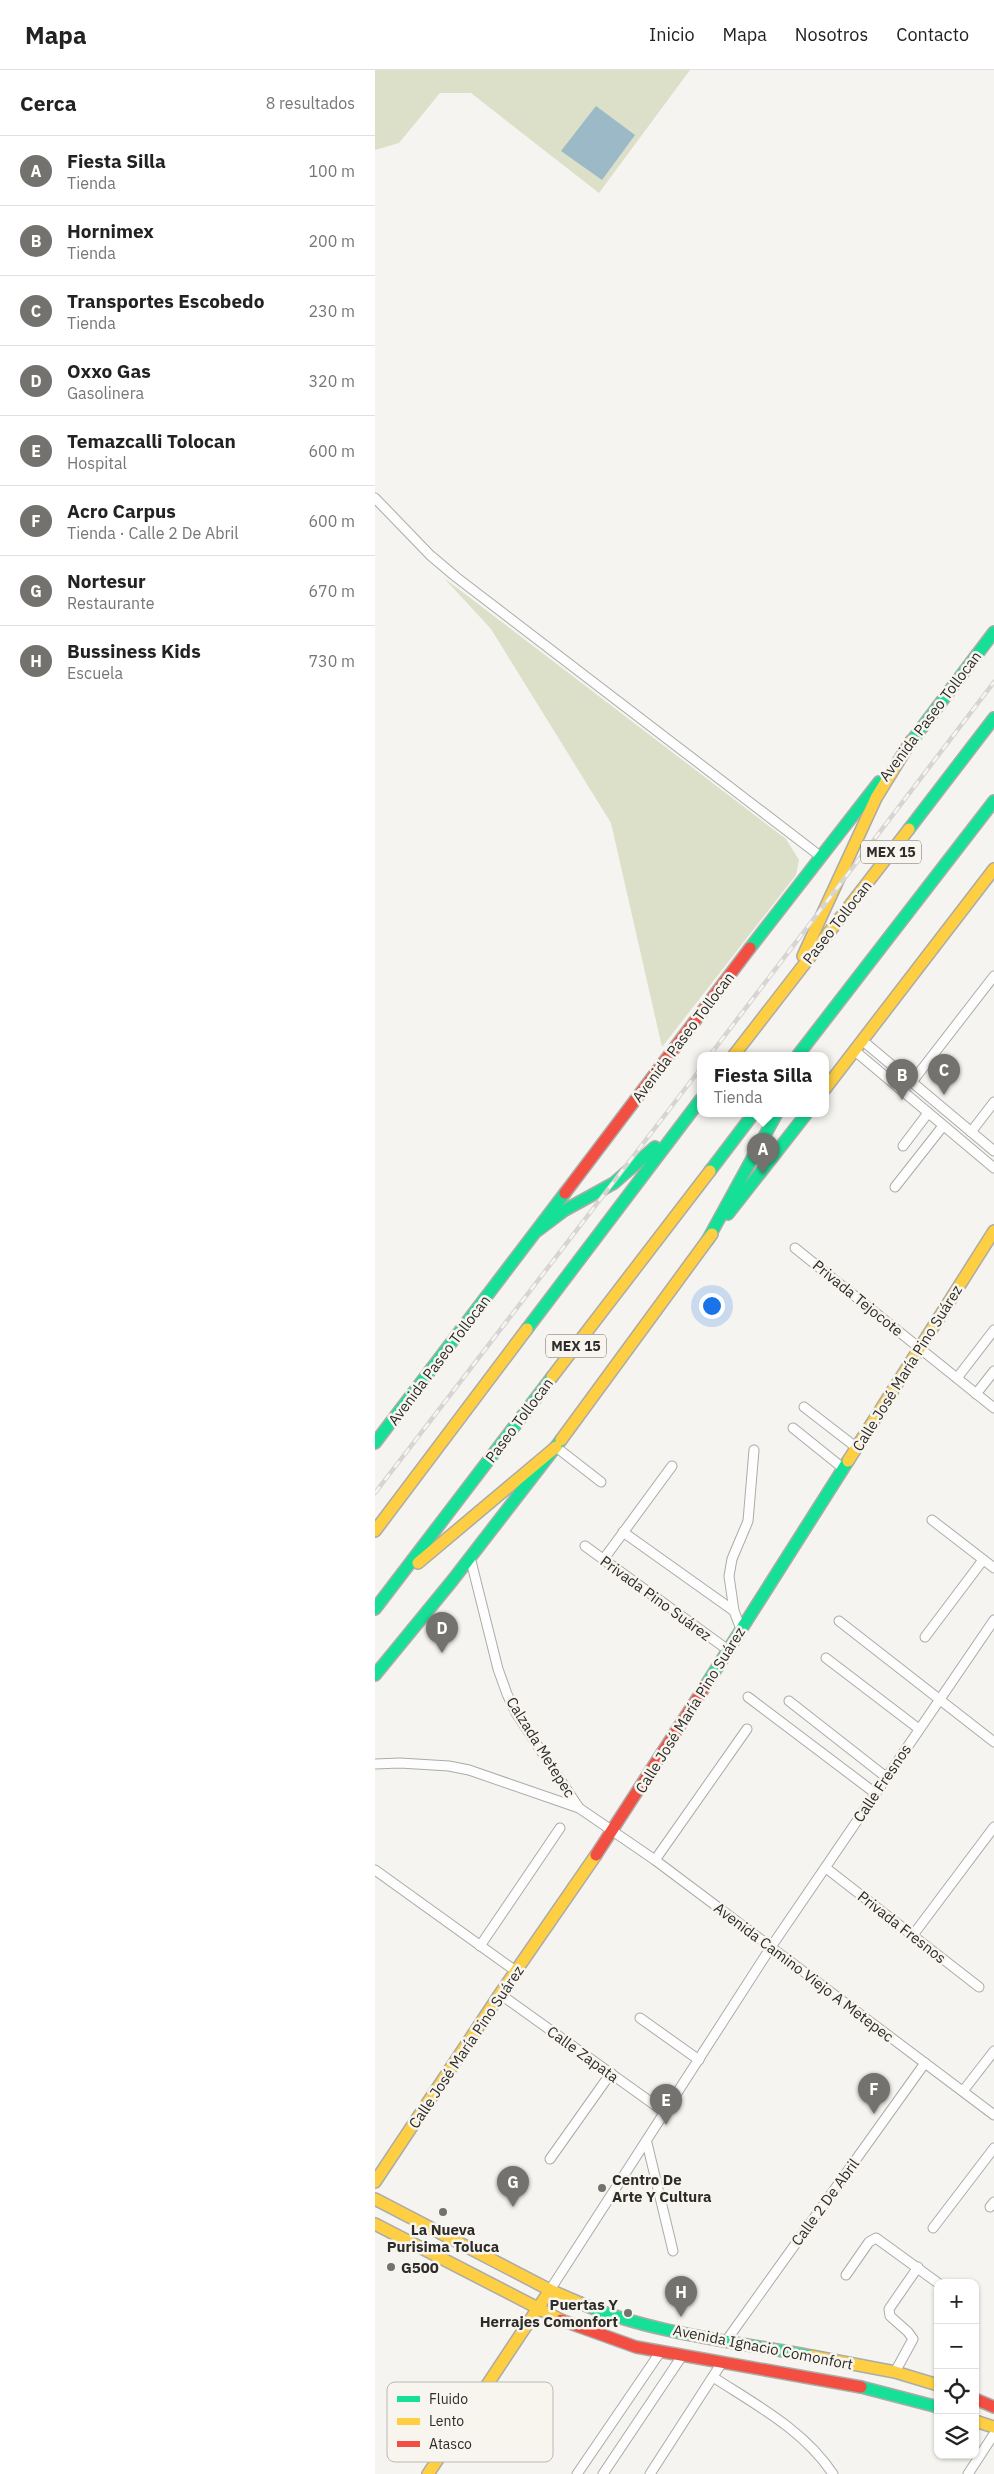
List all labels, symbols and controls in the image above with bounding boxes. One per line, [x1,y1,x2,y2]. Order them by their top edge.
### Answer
text: Mapa [25,19,87,51]
text: Inicio [649,23,695,46]
text: Mapa [723,23,767,46]
text: Nosotros [795,23,868,46]
text: Contacto [896,23,969,46]
text: Cerca [20,89,77,117]
text: 8 resultados [266,93,355,113]
text: Fiesta Silla [67,149,166,173]
text: A [31,161,41,181]
text: 100 m [308,161,355,181]
text: Tienda [67,173,116,193]
text: Hornimex [67,219,154,243]
text: B [31,231,41,251]
text: 200 m [308,231,355,251]
text: Tienda [67,243,116,263]
text: Transportes Escobedo [67,289,264,313]
text: C [31,301,41,321]
text: 230 m [308,301,355,321]
text: Tienda [67,313,116,333]
text: Oxxo Gas [67,359,151,383]
text: D [30,371,42,391]
text: 320 m [308,371,355,391]
text: Gasolinera [67,383,144,403]
text: Temazcalli Tolocan [67,429,236,453]
text: E [31,441,41,461]
text: 600 m [308,441,355,461]
text: Hospital [67,453,127,473]
text: Acro Carpus [67,499,176,523]
text: F [31,511,41,531]
text: 600 m [308,511,355,531]
text: Tienda · Calle 2 De Abril [67,523,239,543]
text: Nortesur [67,569,146,593]
text: G [30,581,42,601]
text: 670 m [308,581,355,601]
text: Restaurante [67,593,155,613]
text: Bussiness Kids [67,639,201,663]
street label: Avenida Paseo Tollocan [875,647,985,785]
text: H [30,651,42,671]
text: 730 m [308,651,355,671]
text: Escuela [67,663,123,683]
road number: MEX 15 [861,840,921,864]
street label: Paseo Tollocan [798,876,876,968]
street label: Avenida Paseo Tollocan [628,968,738,1106]
popup [697,1052,829,1117]
pin: C [928,1054,960,1095]
pin: B [886,1059,918,1100]
text: Fiesta Silla [714,1063,812,1087]
text: Tienda [714,1087,763,1107]
pin: A [747,1133,779,1174]
street label: Privada Tejocote [809,1256,907,1340]
street label: Calle José María Pino Suárez [848,1281,966,1455]
street label: Avenida Paseo Tollocan [384,1291,494,1429]
your location [699,1293,725,1319]
road number: MEX 15 [546,1334,606,1358]
street label: Paseo Tollocan [481,1374,557,1466]
street label: Privada Pino Suárez [597,1551,715,1645]
pin: D [426,1612,458,1653]
street label: Calle José María Pino Suárez [631,1623,749,1797]
street label: Calzada Metepec [502,1693,580,1801]
street label: Calle Fresnos [849,1740,915,1826]
street label: Privada Fresnos [854,1887,950,1967]
street label: Avenida Camino Viejo A Metepec [710,1898,898,2046]
street label: Calle José María Pino Suárez [404,1962,528,2132]
street label: Calle Zapata [543,2022,623,2086]
pin: F [858,2073,890,2114]
pin: E [650,2084,682,2125]
street label: Calle 2 De Abril [787,2155,863,2249]
pin: G [497,2166,529,2207]
place label: Centro De Arte Y Cultura [612,2170,712,2206]
marker: Centro De Arte Y Cultura [596,2182,608,2194]
marker: La Nueva Purisima Toluca [437,2206,449,2218]
place label: La Nueva Purisima Toluca [387,2220,500,2256]
place label: G500 [401,2258,439,2277]
marker: G500 [385,2261,397,2273]
pin: H [665,2276,697,2317]
map controls [934,2279,979,2459]
button: + [934,2279,979,2324]
place label: Puertas Y Herrajes Comonfort [480,2295,618,2331]
marker: Puertas Y Herrajes Comonfort [622,2307,634,2319]
street label: Avenida Ignacio Comonfort [671,2320,855,2374]
button: − [934,2324,979,2369]
button: locate [934,2369,979,2414]
legend [387,2382,553,2462]
text: Fluido [429,2390,468,2408]
text: Lento [429,2412,464,2430]
button: layers [934,2414,979,2459]
text: Atasco [429,2435,472,2453]

